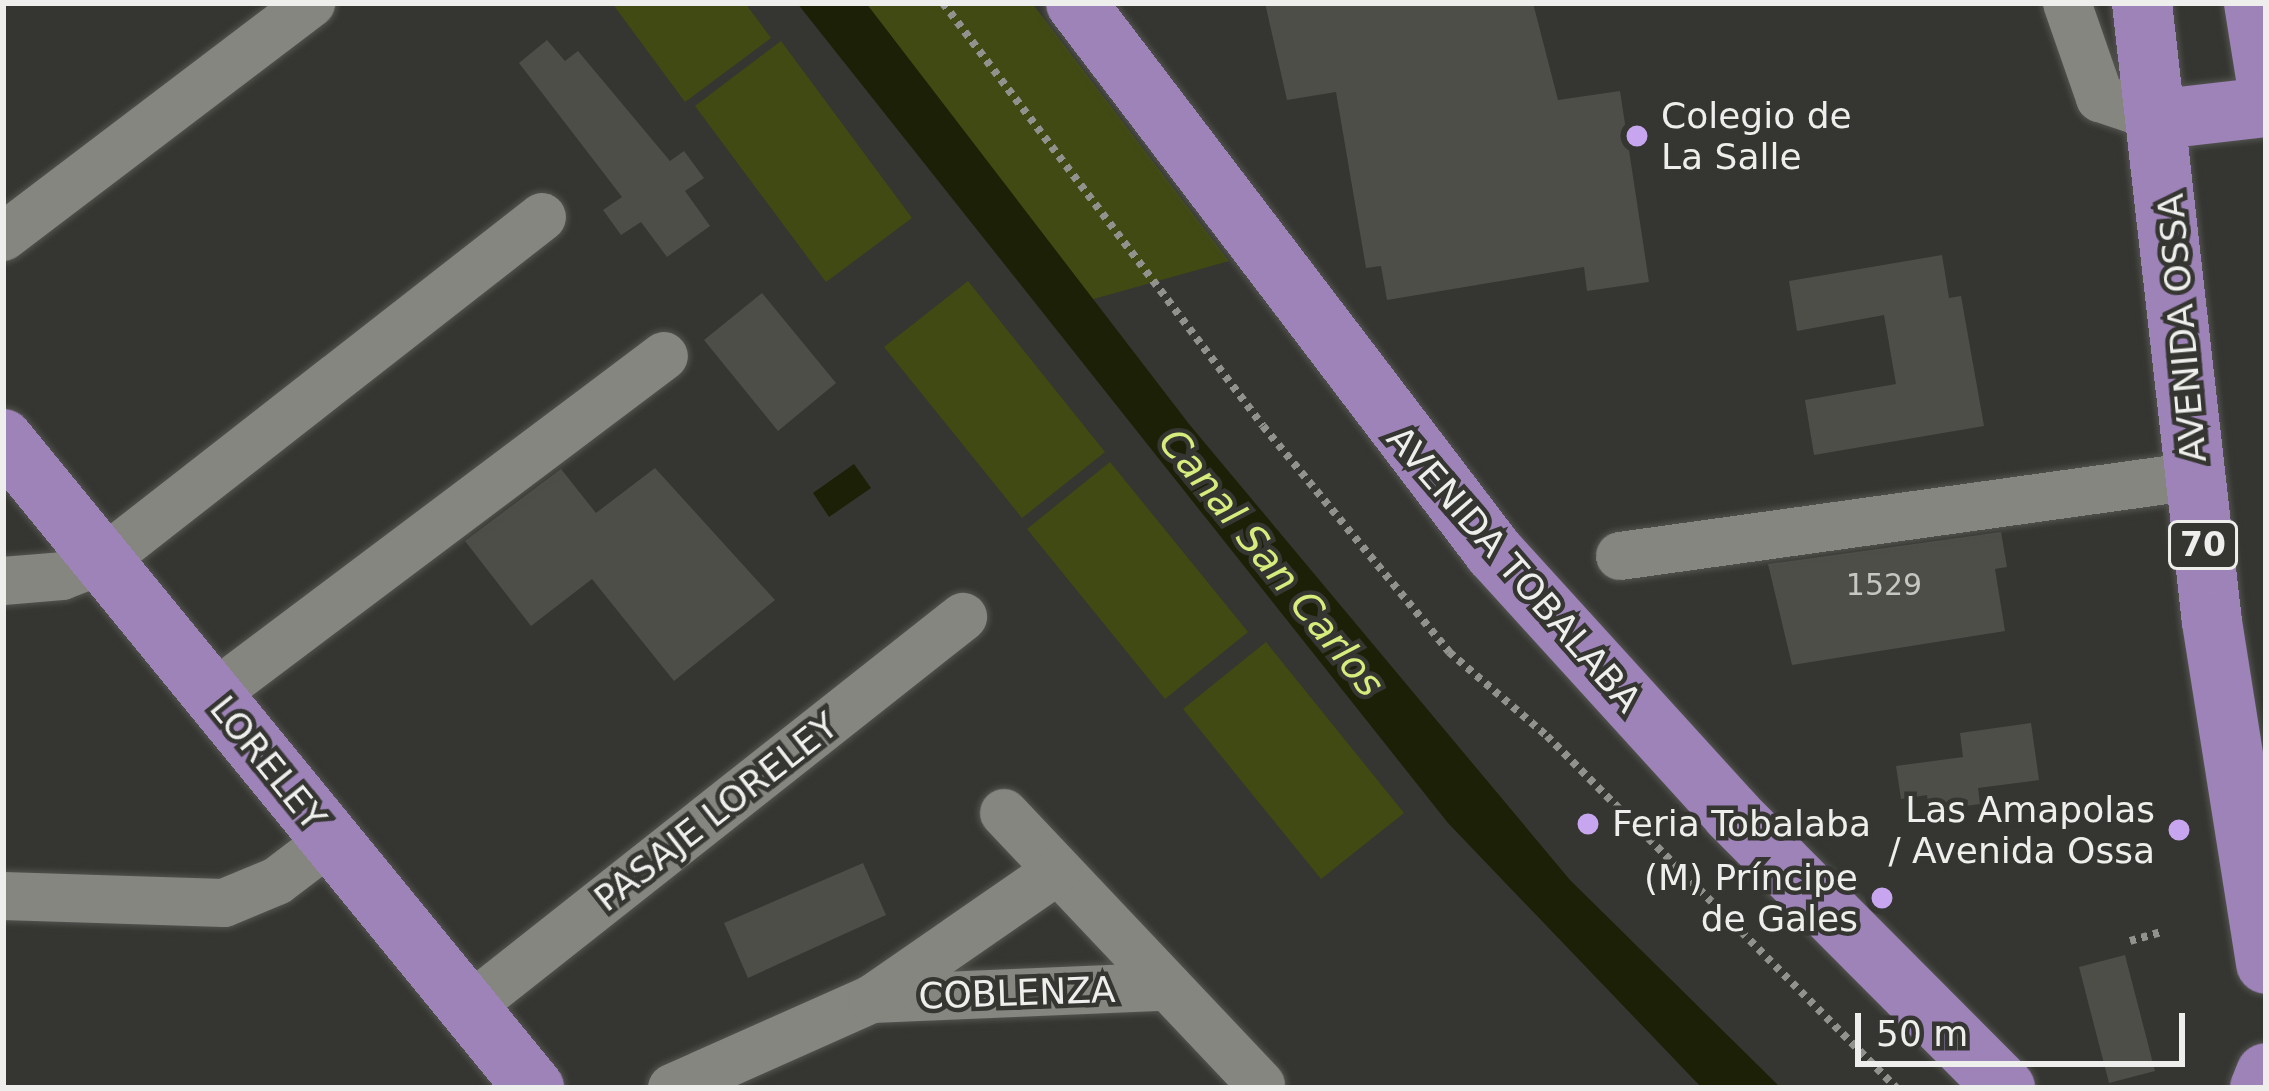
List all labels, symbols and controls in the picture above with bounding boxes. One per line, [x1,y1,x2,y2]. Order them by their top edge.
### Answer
place label: Colegio de La Salle [1661,93,1852,178]
marker: Colegio de La Salle [1624,123,1650,149]
street label: AVENIDA OSSA [2149,192,2215,464]
street label: AVENIDA TOBALABA [1378,417,1650,721]
water label: Canal San Carlos [1149,420,1393,706]
road number: 70 [2167,518,2239,572]
house number: 1529 [1846,567,1922,603]
street label: LORELEY [201,687,335,839]
street label: PASAJE LORELEY [586,704,846,920]
place label: Las Amapolas / Avenida Ossa [1888,787,2155,872]
place label: Feria Tobalaba [1612,802,1871,846]
marker: Feria Tobalaba [1575,811,1601,837]
marker: Las Amapolas / Avenida Ossa [2166,817,2192,843]
place label: (M) Príncipe de Gales [1644,855,1858,940]
marker: (M) Príncipe de Gales [1869,885,1895,911]
street label: COBLENZA [918,968,1116,1018]
scale bar [1861,989,2191,1063]
text: 50 m [1876,1013,1968,1054]

